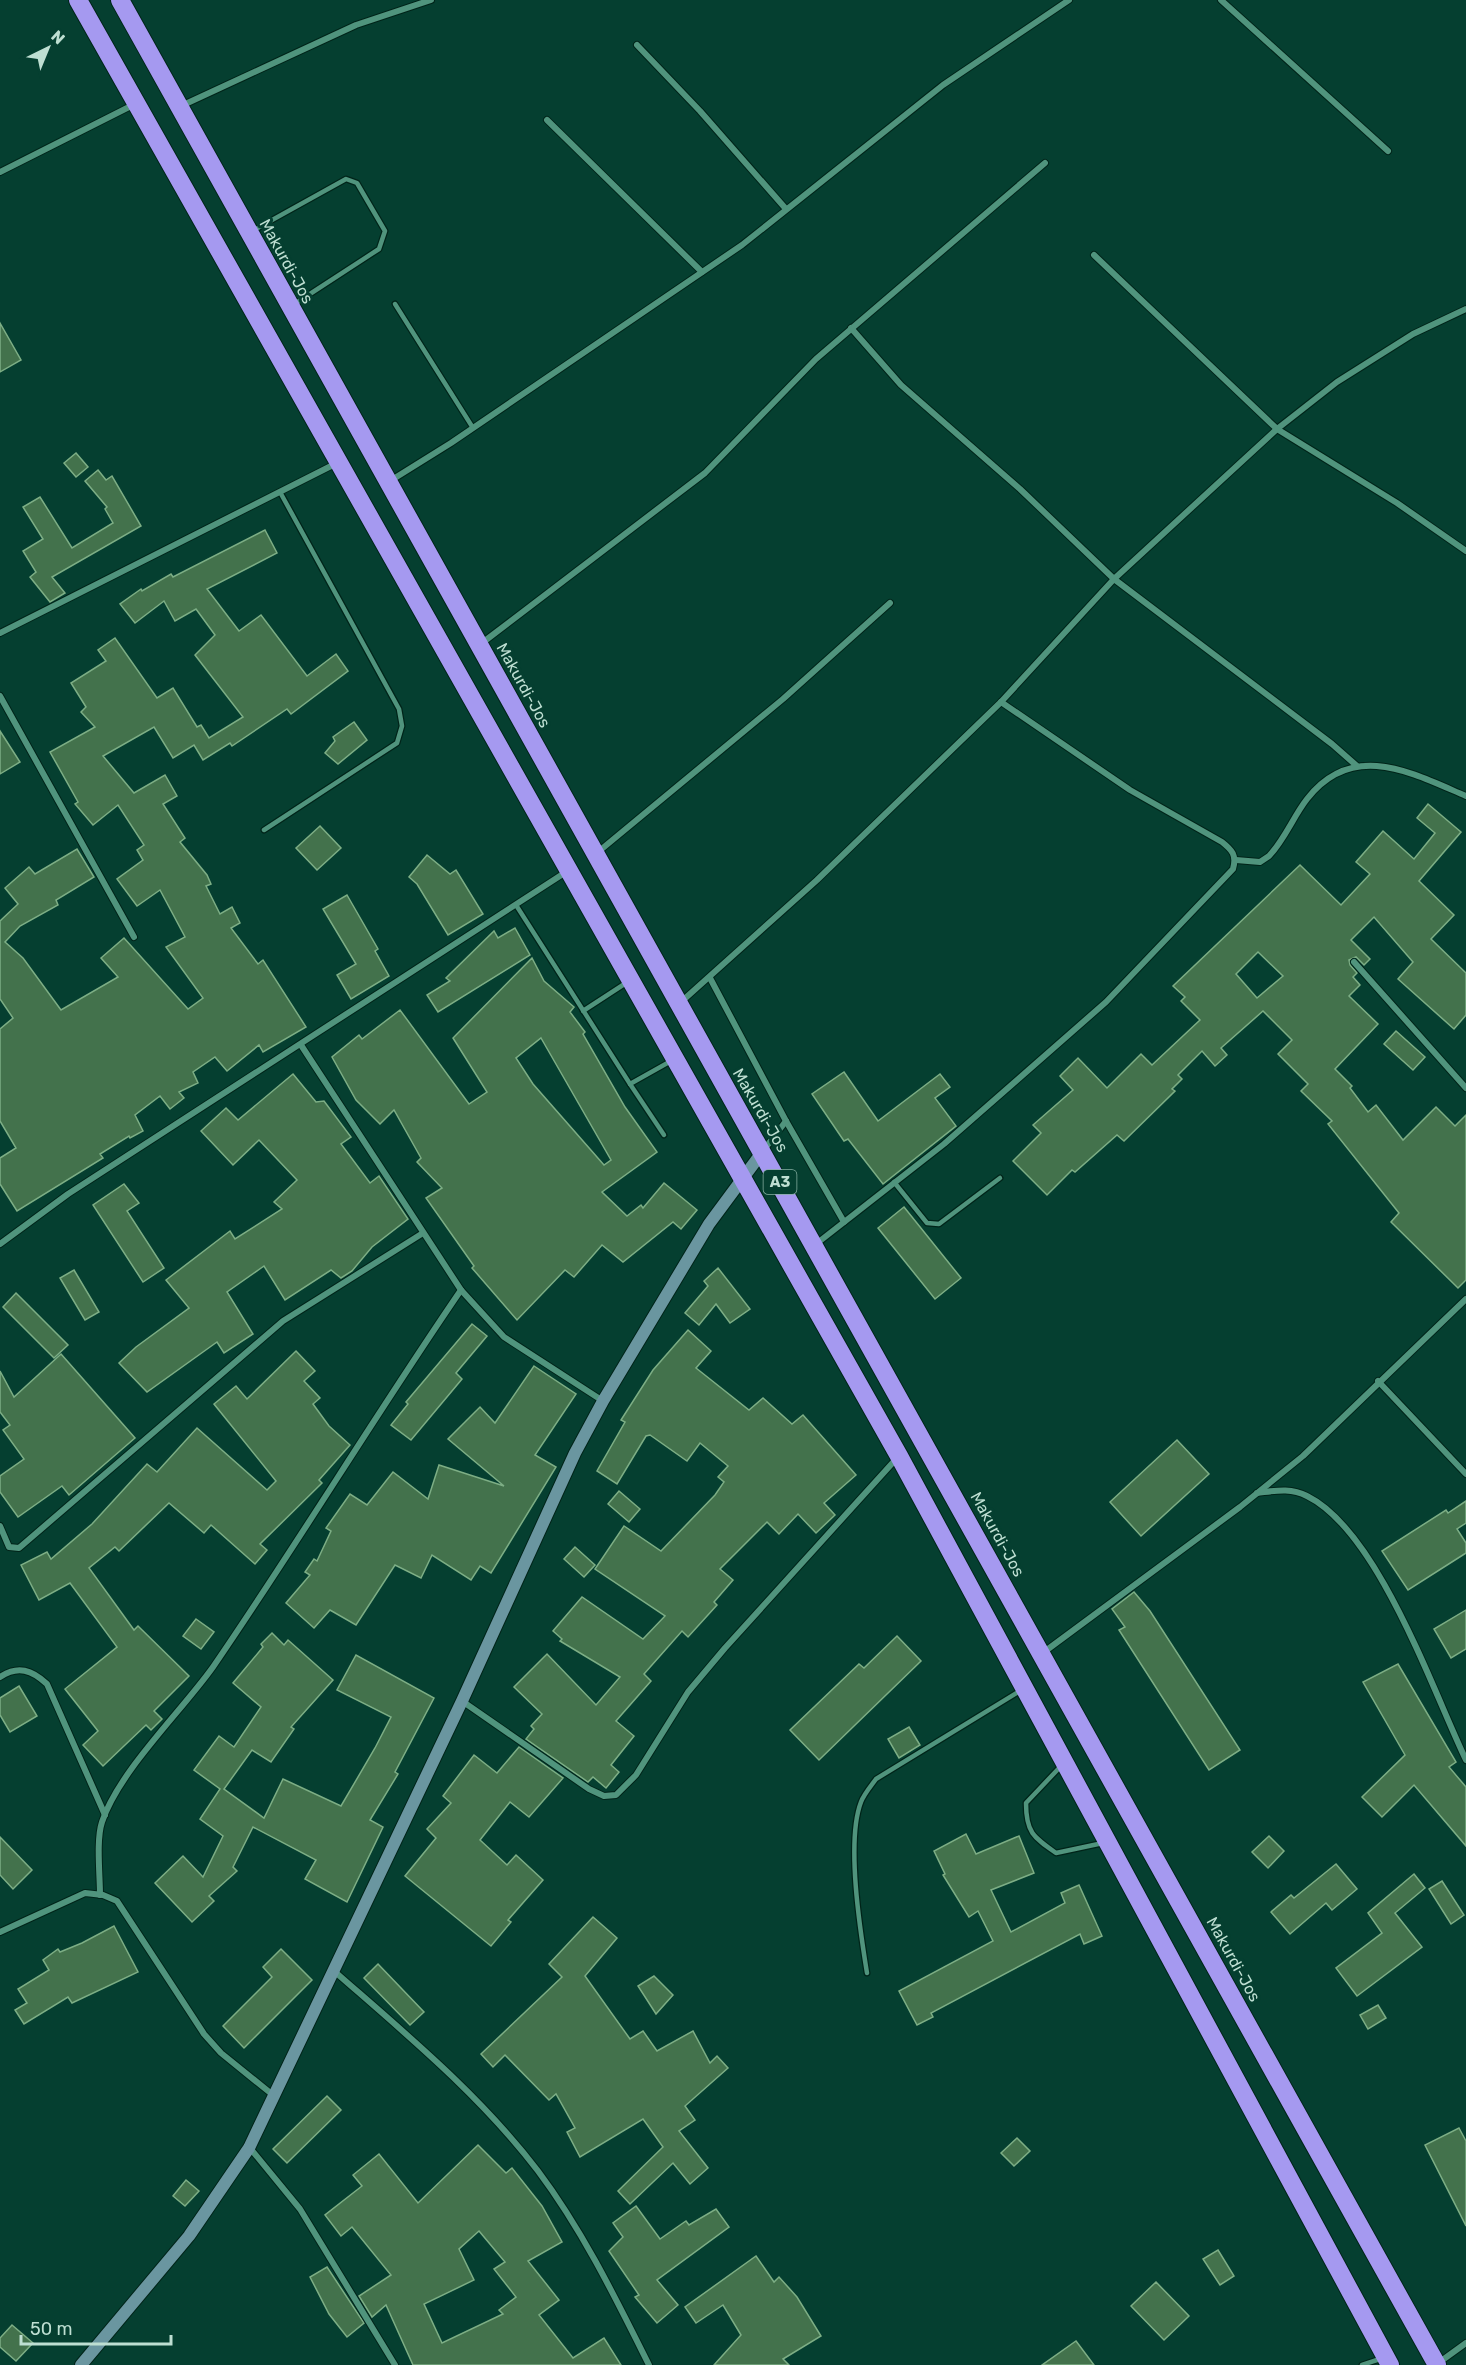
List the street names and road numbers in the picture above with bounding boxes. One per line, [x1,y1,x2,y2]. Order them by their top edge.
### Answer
street label: Makurdi-Jos [256,216,318,307]
street label: Makurdi-Jos [493,640,555,731]
street label: Makurdi-Jos [729,1065,792,1156]
road number: A3 [764,1170,796,1194]
street label: Makurdi-Jos [967,1489,1029,1580]
street label: Makurdi-Jos [1203,1914,1265,2005]

